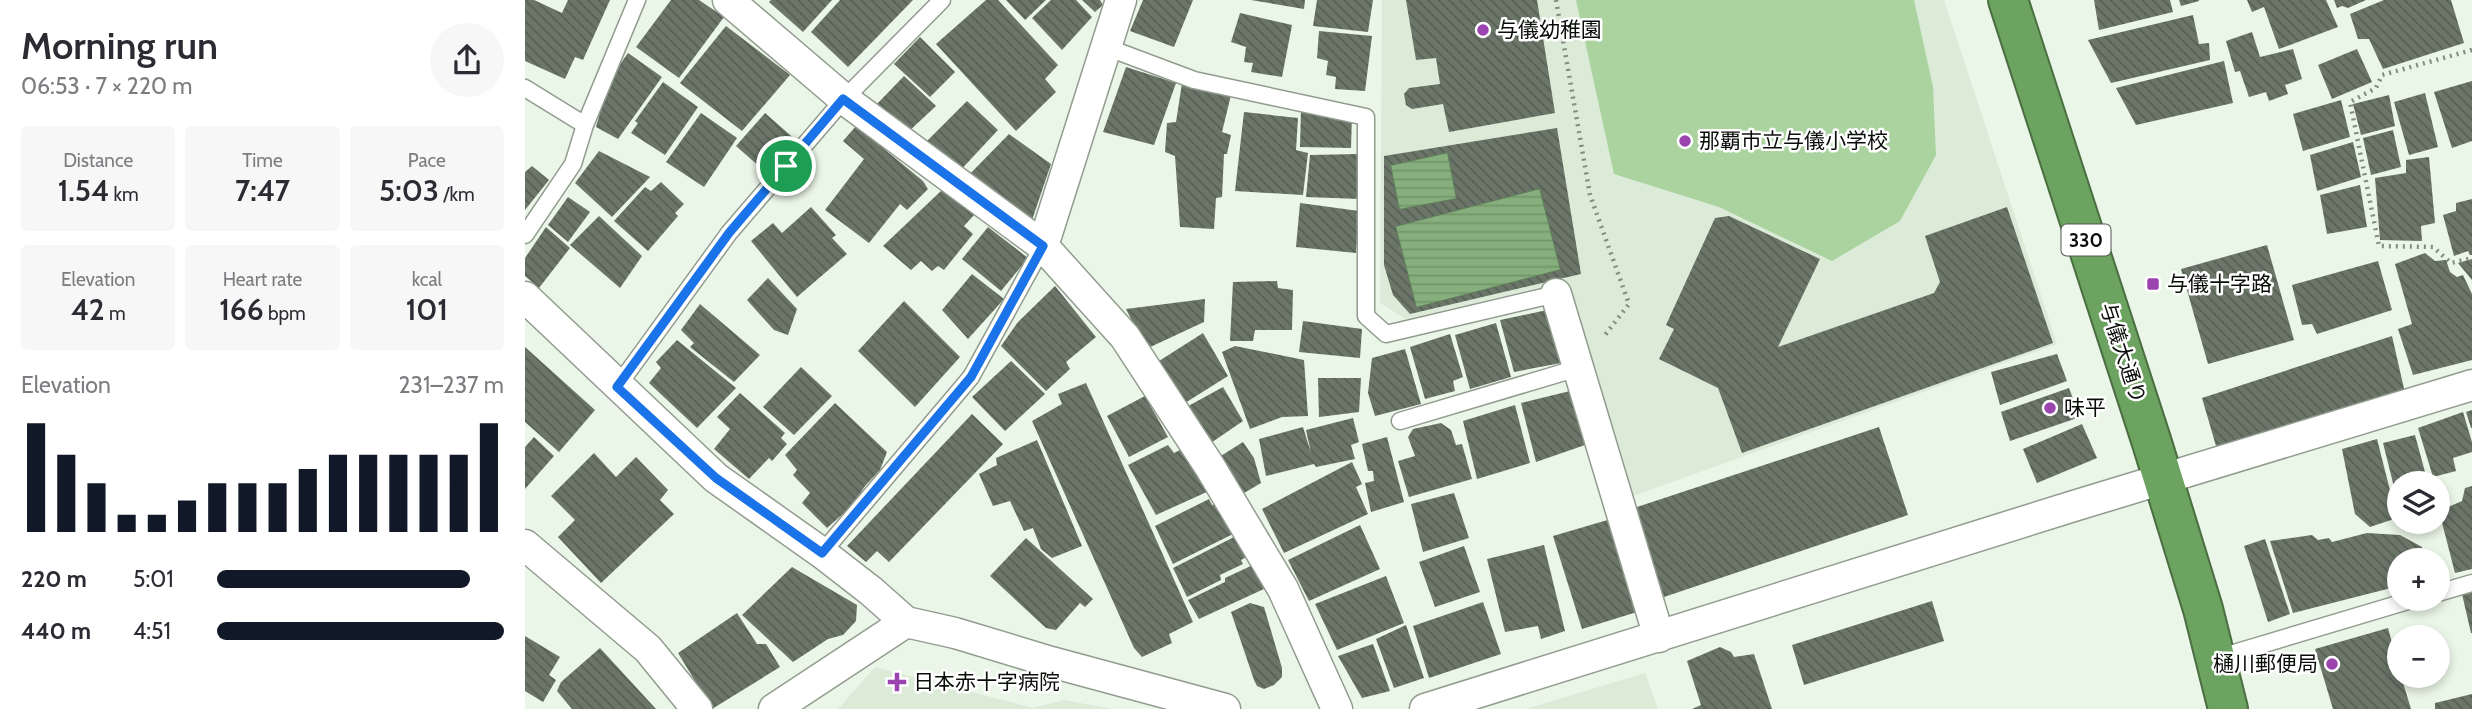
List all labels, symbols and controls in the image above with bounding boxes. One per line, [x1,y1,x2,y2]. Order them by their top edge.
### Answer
place label: 与儀幼稚園 [1497,17,1602,42]
text: Morning run [21,22,218,69]
marker: 与儀幼稚園 [1475,22,1491,38]
button: share [430,23,504,97]
text: 06:53 · 7 × 220 m [21,72,192,100]
place label: 那覇市立与儀小学校 [1699,128,1888,153]
marker: 那覇市立与儀小学校 [1677,133,1693,149]
pin [756,136,816,196]
icon: arrive [767,147,805,185]
text: Distance [63,149,133,172]
text: Time [242,149,283,172]
text: Pace [408,149,446,172]
text: 1.54 [58,172,109,209]
text: 7:47 [235,172,290,209]
text: 5:03 [379,172,439,209]
text: km [109,183,139,206]
text: /km [439,183,475,206]
road number: 330 [2061,224,2111,256]
text: Elevation [61,268,135,291]
text: Heart rate [223,268,302,291]
text: kcal [412,268,442,291]
place label: 与儀十字路 [2167,271,2272,296]
marker: 与儀十字路 [2145,276,2161,292]
text: 42 [71,291,105,328]
text: 166 [219,291,264,328]
text: 101 [406,291,448,328]
street label: 与儀大通り [2095,299,2152,407]
text: m [105,302,126,325]
text: bpm [264,302,306,325]
text: Elevation [21,371,111,399]
text: 231–237 m [398,371,504,399]
place label: 味平 [2064,395,2106,420]
marker: 味平 [2042,400,2058,416]
map controls [2387,471,2450,688]
button: layers [2387,471,2450,534]
button: + [2387,548,2450,611]
text: 220 m [21,565,87,593]
text: 5:01 [133,565,174,593]
text: 440 m [21,617,91,645]
text: 4:51 [133,617,171,645]
button: − [2387,625,2450,688]
place label: 樋川郵便局 [2213,651,2318,676]
marker: 樋川郵便局 [2324,656,2340,672]
place label: 日本赤十字病院 [913,669,1060,694]
marker: 日本赤十字病院 [887,672,907,692]

